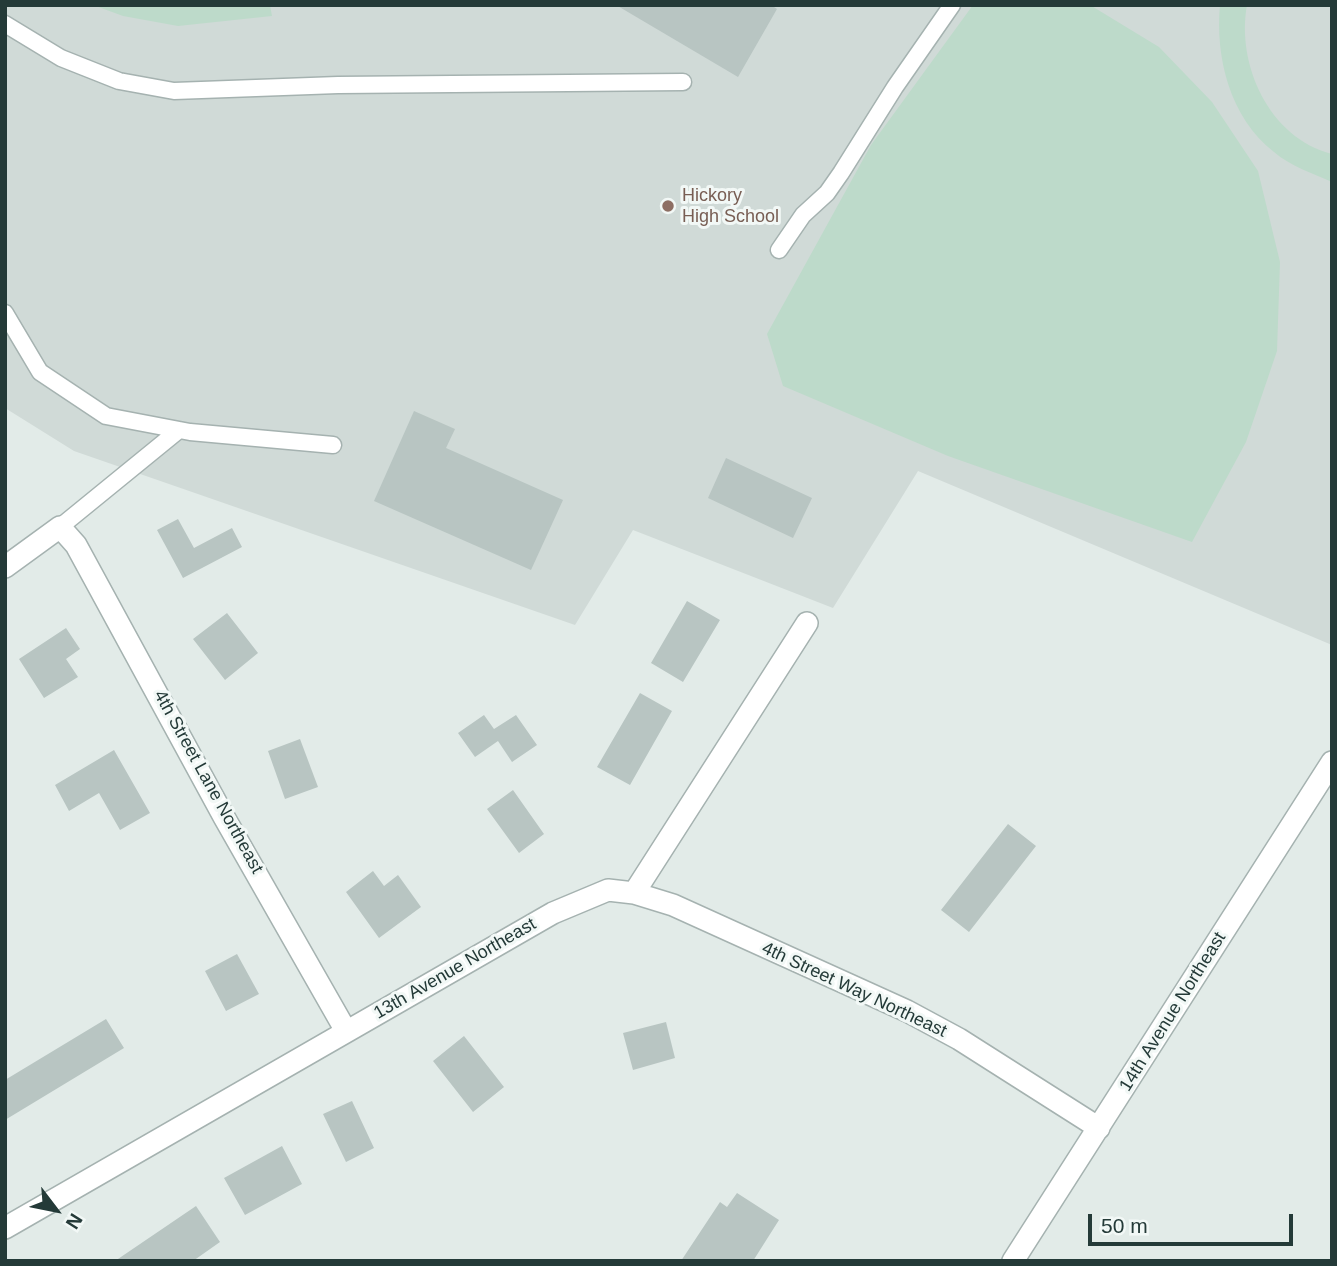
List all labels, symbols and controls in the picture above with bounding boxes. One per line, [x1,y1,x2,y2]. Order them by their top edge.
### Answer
place label: Hickory High School [682,185,779,228]
marker: Hickory High School [660,198,676,214]
street label: 4th Street Lane Northeast [149,687,267,877]
street label: 13th Avenue Northeast [370,914,540,1024]
street label: 14th Avenue Northeast [1115,928,1231,1096]
street label: 4th Street Way Northeast [758,938,950,1042]
north arrow [21,1175,91,1245]
scale bar [1092,1200,1297,1244]
text: N [62,1210,87,1233]
text: 50 m [1101,1214,1148,1237]

